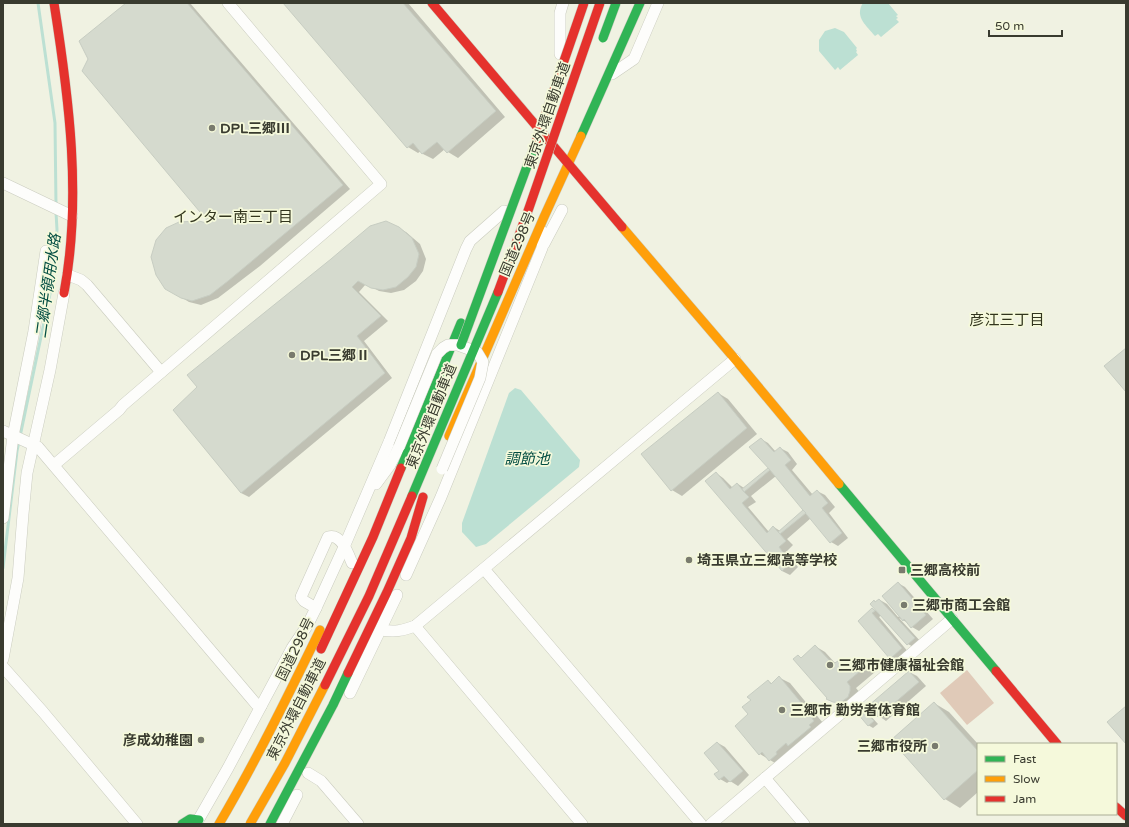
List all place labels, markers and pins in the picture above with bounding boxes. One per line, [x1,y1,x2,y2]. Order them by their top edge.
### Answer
place label: DPL三郷Ⅲ [220,120,290,137]
marker: DPL三郷Ⅲ [207,123,217,133]
place label: DPL三郷Ⅱ [300,347,370,364]
marker: DPL三郷Ⅱ [287,350,297,360]
place label: 埼玉県立三郷高等学校 [697,552,837,569]
marker: 埼玉県立三郷高等学校 [684,555,694,565]
place label: 三郷高校前 [910,562,980,579]
marker: 三郷高校前 [897,565,907,575]
place label: 三郷市商工会館 [912,597,1010,614]
marker: 三郷市商工会館 [899,600,909,610]
place label: 三郷市健康福祉会館 [838,657,964,674]
marker: 三郷市健康福祉会館 [825,660,835,670]
place label: 三郷市 勤労者体育館 [790,702,920,719]
marker: 三郷市 勤労者体育館 [777,705,787,715]
place label: 彦成幼稚園 [123,732,193,749]
marker: 彦成幼稚園 [196,735,206,745]
place label: 三郷市役所 [857,738,927,755]
marker: 三郷市役所 [930,741,940,751]

